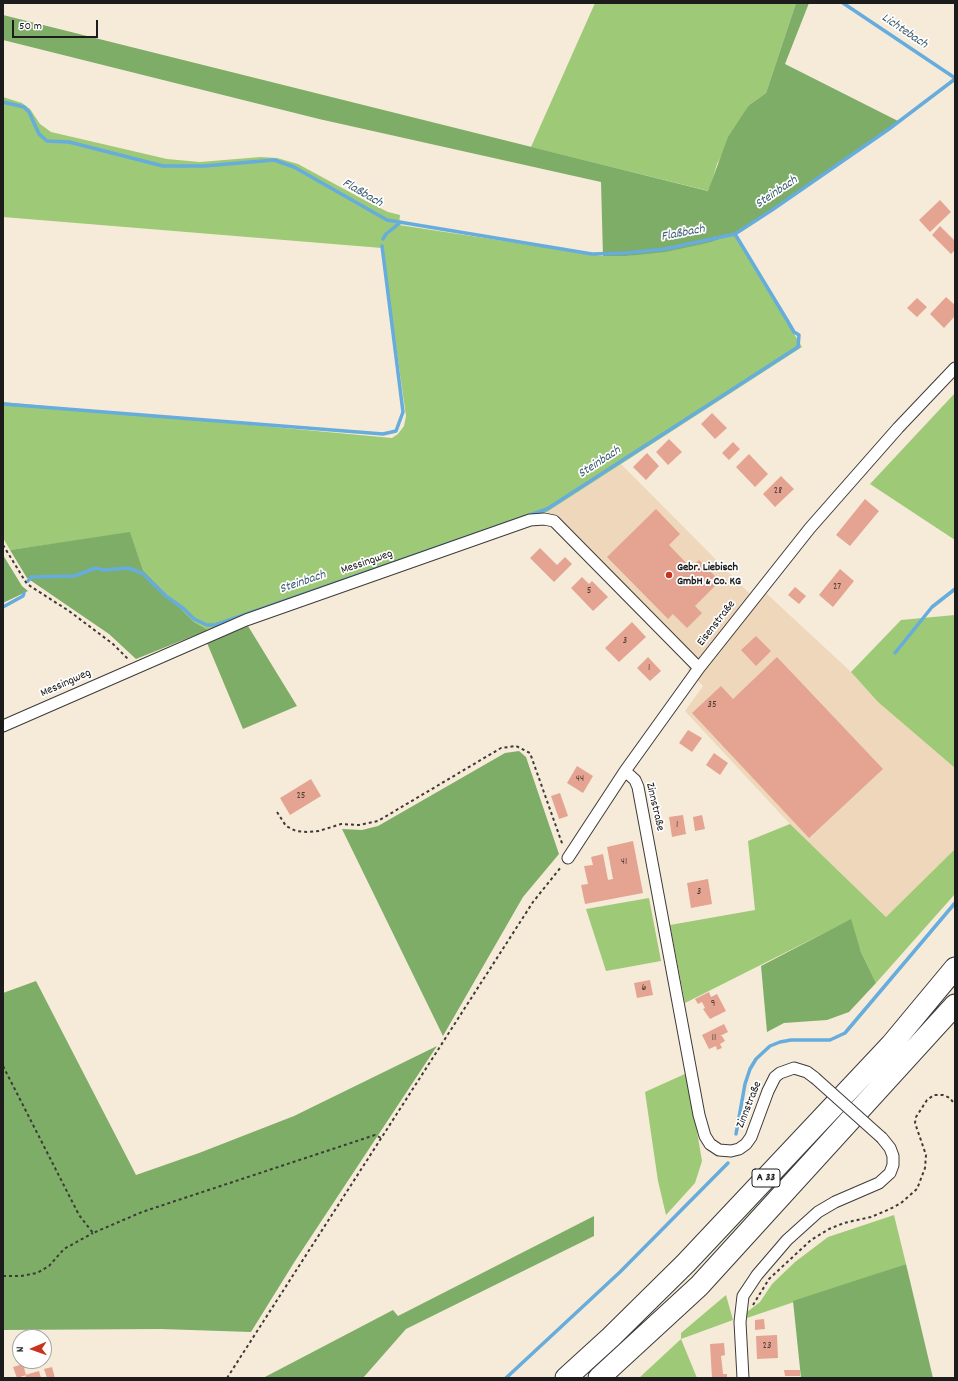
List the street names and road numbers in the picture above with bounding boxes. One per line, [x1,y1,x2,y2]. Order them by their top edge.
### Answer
street label: Messingweg [339,547,395,579]
street label: Eisenstraße [695,598,739,650]
street label: Messingweg [39,667,93,701]
street label: Zinnstraße [641,781,667,833]
street label: Zinnstraße [734,1080,766,1130]
road number: A 33 [752,1169,780,1187]

